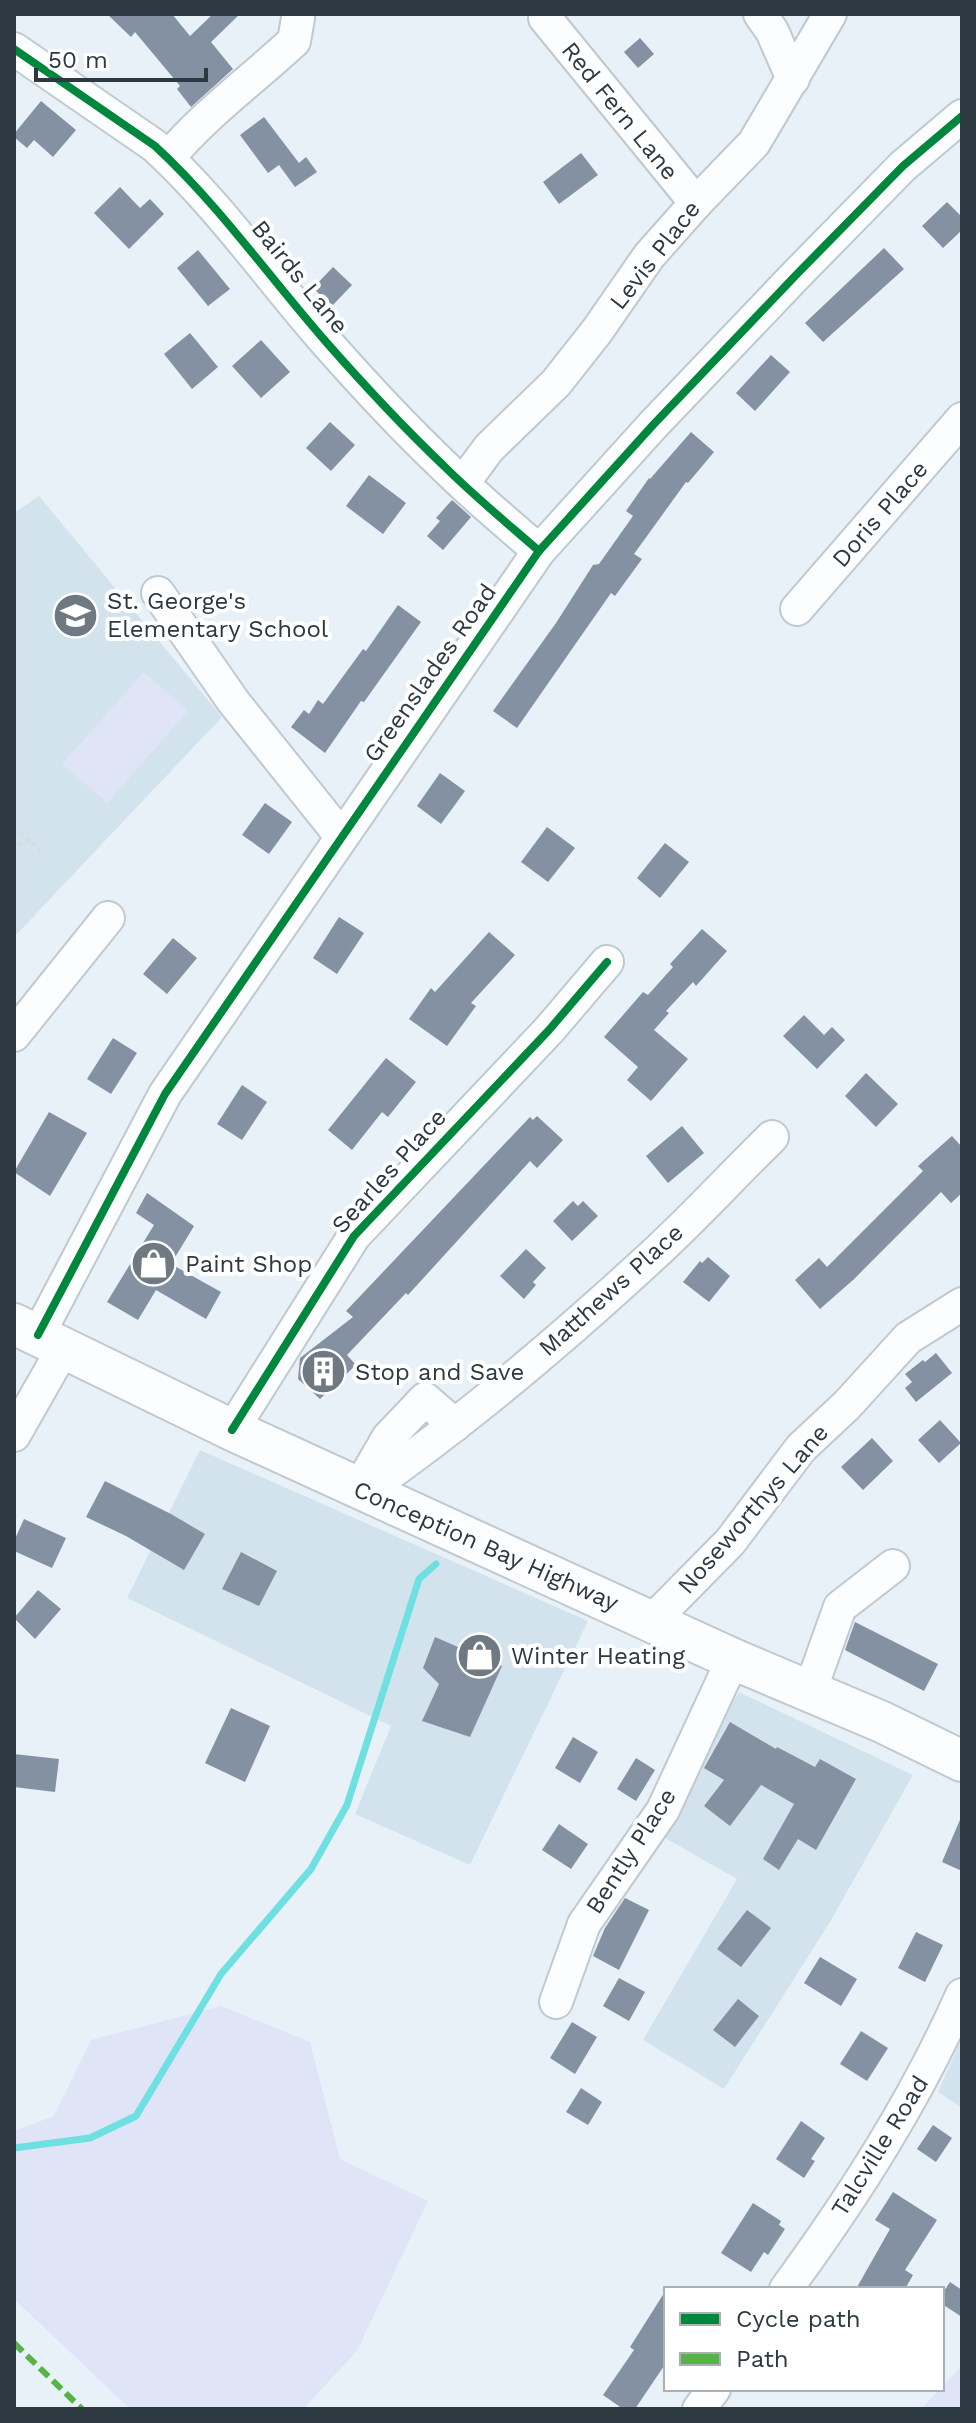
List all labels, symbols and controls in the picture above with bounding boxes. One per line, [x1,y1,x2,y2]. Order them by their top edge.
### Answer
scale bar [36,32,206,82]
street label: Red Fern Lane [556,36,684,186]
text: 50 m [48,46,108,74]
street label: Levis Place [604,195,706,315]
street label: Bairds Lane [246,215,354,339]
street label: Doris Place [826,455,934,573]
street label: Greenslades Road [358,578,502,768]
place label: St. George's Elementary School [107,587,329,643]
school or university icon: St. George's Elementary School [52,591,100,639]
street label: Searles Place [326,1103,452,1239]
street label: Matthews Place [533,1218,689,1362]
shop icon: Paint Shop [130,1240,178,1288]
place label: Paint Shop [185,1250,312,1278]
building icon: Stop and Save [300,1348,348,1396]
place label: Stop and Save [355,1358,524,1386]
street label: Noseworthys Lane [672,1419,834,1599]
street label: Conception Bay Highway [349,1475,623,1617]
shop icon: Winter Heating [456,1632,504,1680]
place label: Winter Heating [511,1642,685,1670]
street label: Bently Place [580,1783,682,1919]
street label: Talcville Road [826,2071,934,2221]
legend [664,2287,944,2391]
text: Cycle path [736,2305,861,2333]
text: Path [736,2345,789,2373]

